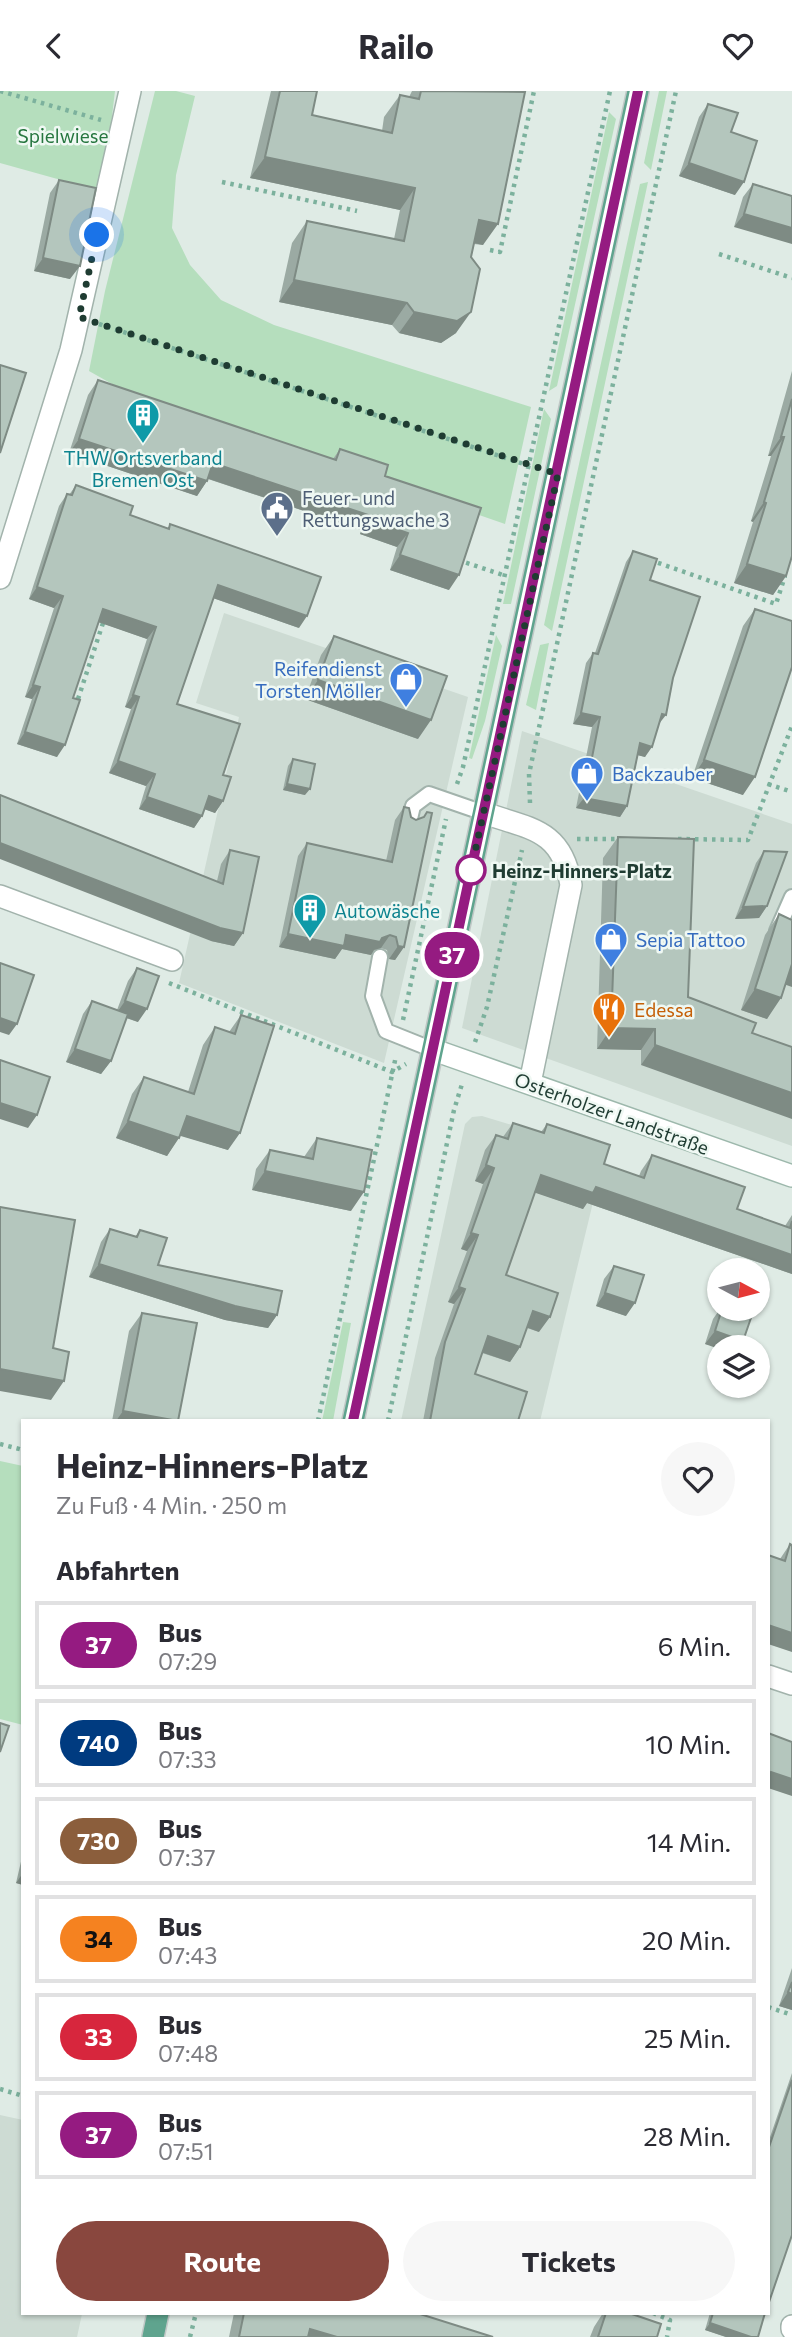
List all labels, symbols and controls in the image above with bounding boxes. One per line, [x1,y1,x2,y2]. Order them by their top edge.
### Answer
text: Railo [358,26,434,66]
icon: back [35,27,73,65]
icon: heart [719,27,757,65]
park label: Spielwiese [18,124,108,147]
your location [79,217,114,252]
building icon: THW Ortsverband Bremen Ost [124,396,162,445]
place label: THW Ortsverband Bremen Ost [64,446,222,491]
place label: Feuer- und Rettungswache 3 [302,486,450,531]
public building icon: Feuer- und Rettungswache 3 [258,489,296,538]
place label: Reifendienst Torsten Möller [255,657,382,702]
shop icon: Reifendienst Torsten Möller [387,660,425,709]
shop icon: Backzauber [568,754,606,803]
place label: Backzauber [612,762,713,785]
marker: Heinz-Hinners-Platz [456,855,486,885]
place label: Heinz-Hinners-Platz [492,859,672,882]
building icon: Autowäsche [291,891,329,940]
place label: Autowäsche [334,899,440,922]
shop icon: Sepia Tattoo [592,920,630,969]
place label: Sepia Tattoo [636,928,746,951]
line badge: 37 [420,932,484,978]
text: 37 [439,940,465,969]
restaurant icon: Edessa [590,990,628,1039]
place label: Edessa [634,998,693,1021]
street label: Osterholzer Landstraße [512,1067,712,1159]
north arrow [707,1258,770,1321]
map controls [707,1258,770,1398]
button: layers [707,1335,770,1398]
button: heart [661,1442,735,1516]
text: Heinz-Hinners-Platz [56,1444,368,1485]
text: Zu Fuß · 4 Min. · 250 m [56,1491,287,1519]
text: Abfahrten [56,1554,179,1585]
text: Bus [158,1616,202,1647]
text: 37 [85,1630,112,1659]
text: 6 Min. [658,1630,731,1661]
text: 07:29 [158,1647,217,1675]
text: Bus [158,1714,202,1745]
text: 740 [77,1728,120,1757]
text: 10 Min. [645,1728,731,1759]
text: 07:33 [158,1745,217,1773]
text: Bus [158,1812,202,1843]
text: 730 [77,1826,120,1855]
text: 14 Min. [647,1826,731,1857]
text: 07:37 [158,1843,216,1871]
text: Bus [158,1910,202,1941]
text: 34 [84,1924,113,1953]
text: 20 Min. [642,1924,731,1955]
text: 07:43 [158,1941,217,1969]
text: Bus [158,2008,202,2039]
text: 33 [85,2022,112,2051]
text: 25 Min. [644,2022,731,2053]
text: 07:48 [158,2039,218,2067]
text: Bus [158,2106,202,2137]
text: 37 [85,2120,112,2149]
text: 28 Min. [643,2120,731,2151]
text: 07:51 [158,2137,214,2165]
button: Route [56,2221,389,2301]
button: Tickets [403,2221,735,2301]

